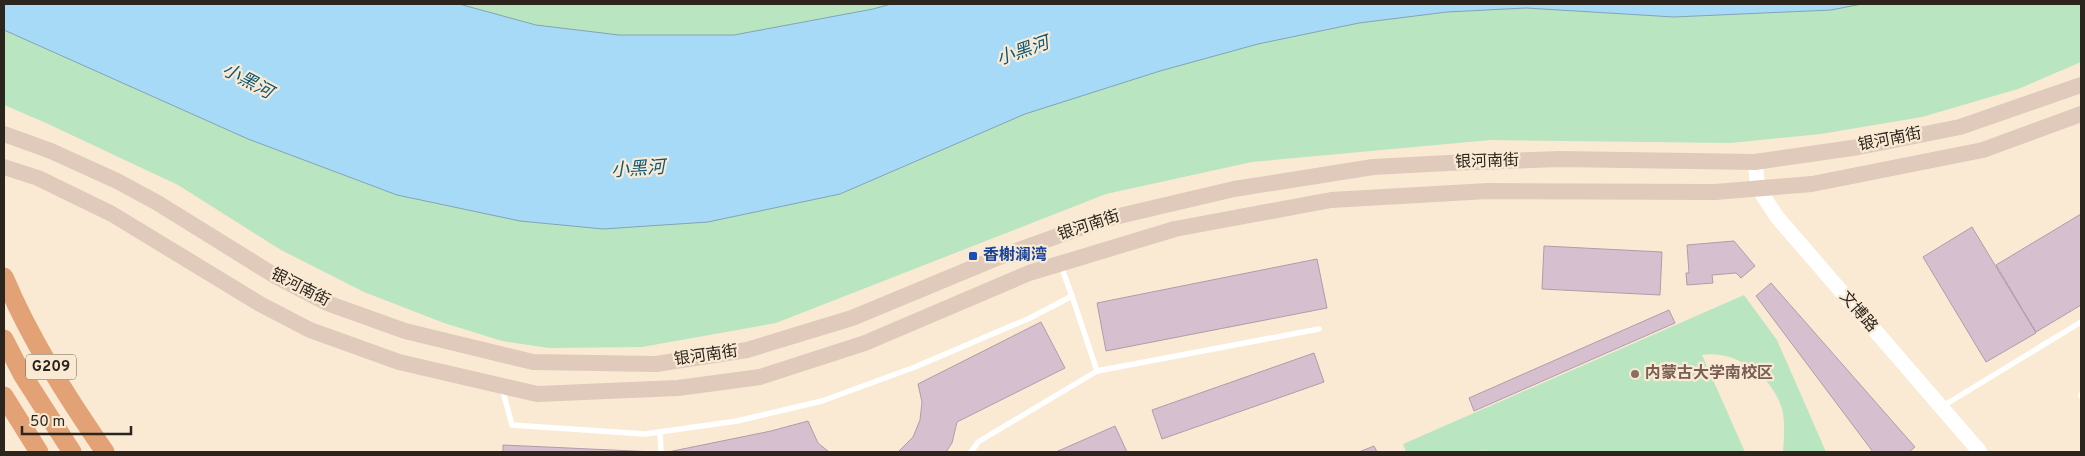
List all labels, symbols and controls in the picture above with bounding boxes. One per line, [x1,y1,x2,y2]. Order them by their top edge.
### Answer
water label: 小黑河 [994,31,1055,72]
water label: 小黑河 [218,59,279,106]
street label: 银河南街 [1857,124,1923,156]
street label: 银河南街 [1455,151,1519,173]
water label: 小黑河 [610,156,669,183]
street label: 银河南街 [1055,207,1123,245]
place label: 香榭澜湾 [983,245,1047,266]
marker: 香榭澜湾 [967,250,979,262]
street label: 银河南街 [267,265,333,311]
street label: 文博路 [1835,287,1881,337]
street label: 银河南街 [673,342,739,370]
road number: G209 [26,354,76,380]
place label: 内蒙古大学南校区 [1645,363,1773,384]
marker: 内蒙古大学南校区 [1629,368,1641,380]
scale bar [22,404,131,436]
text: 50 m [30,413,65,432]

